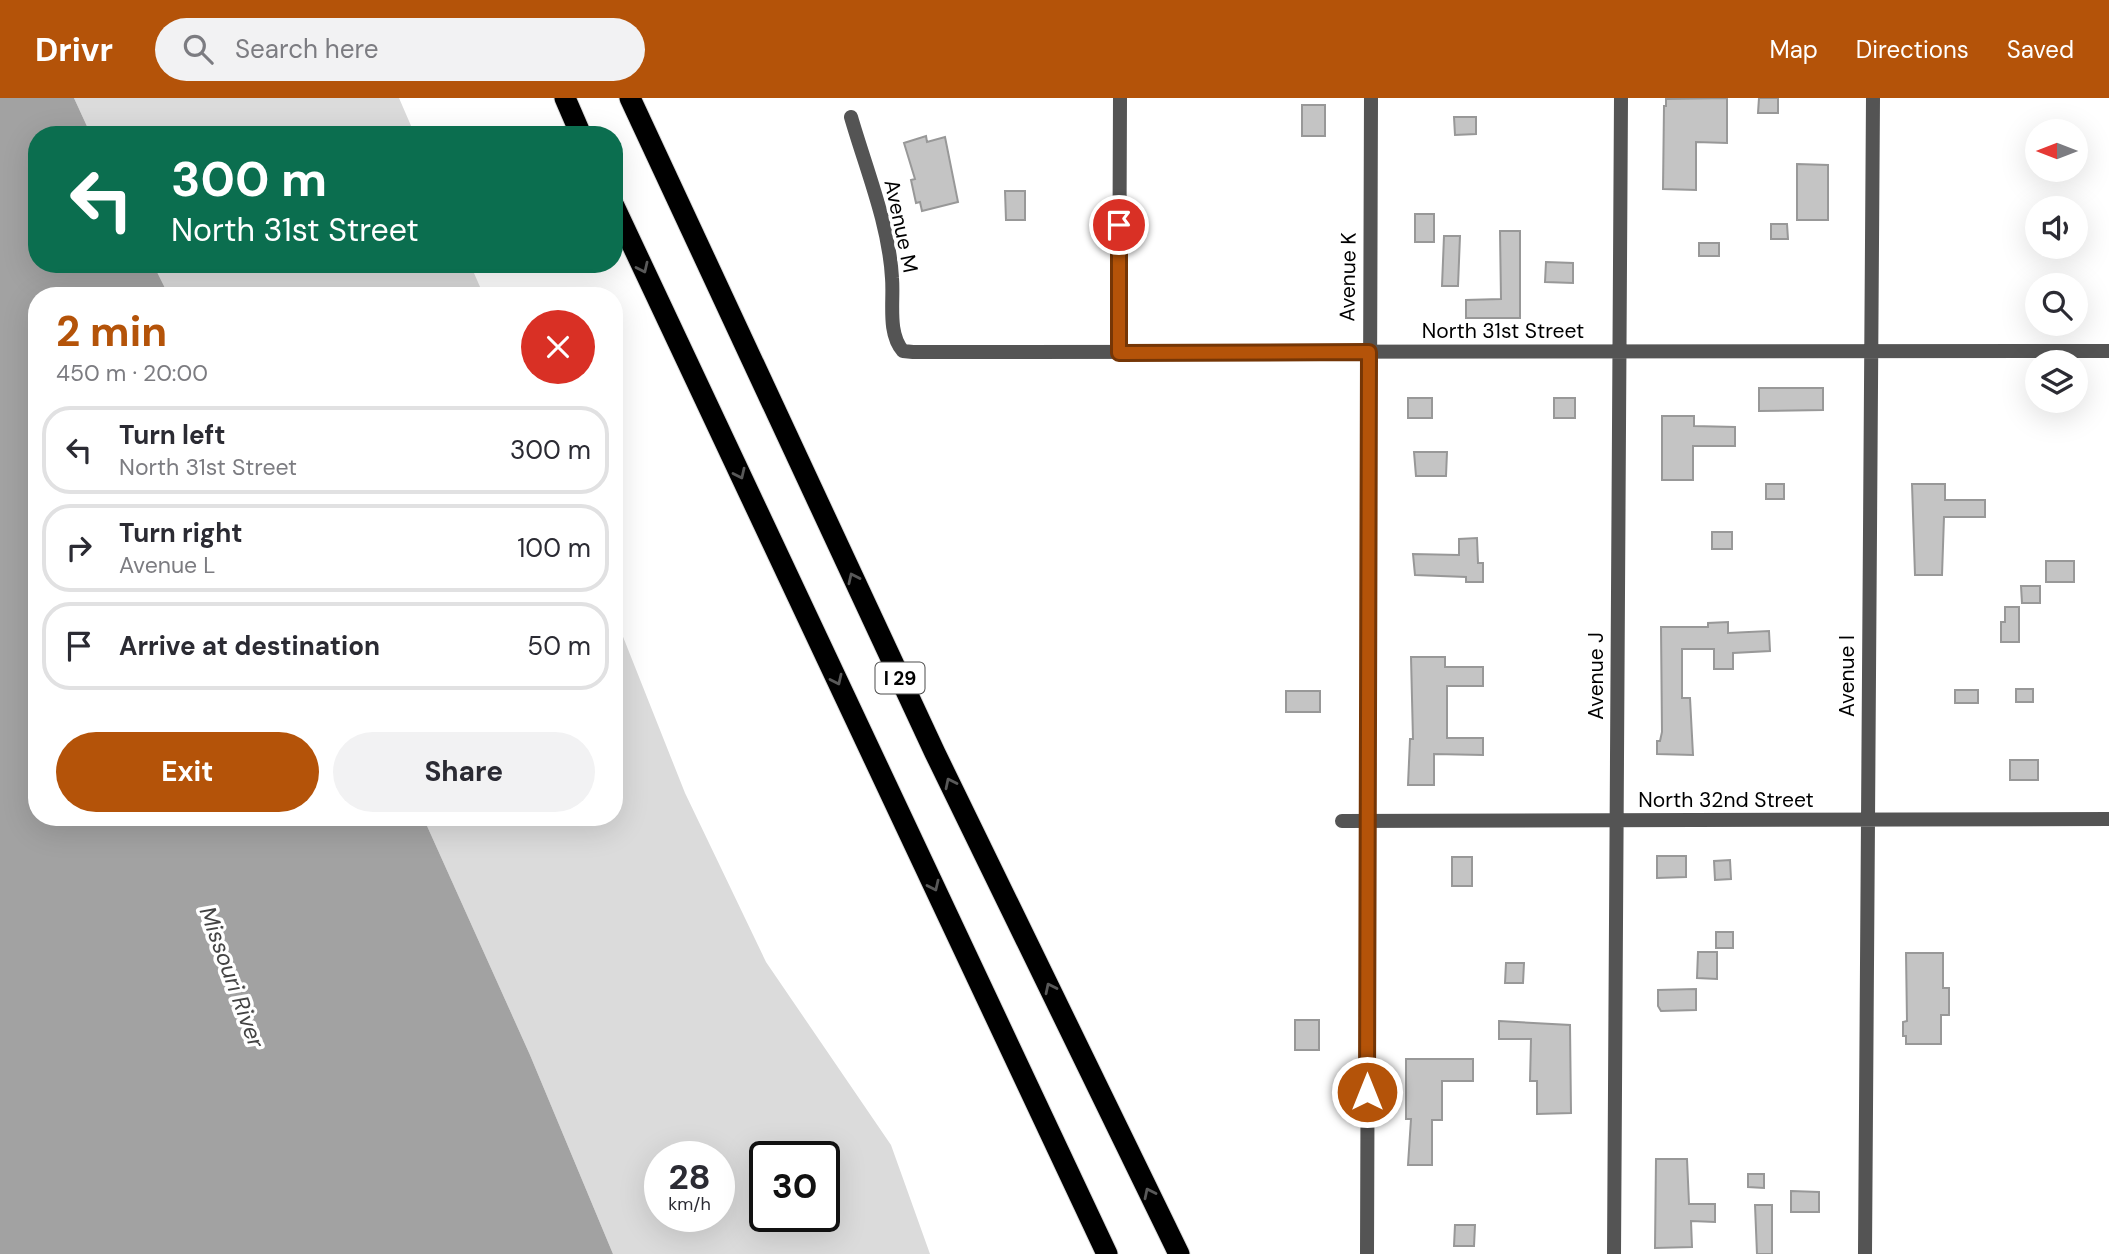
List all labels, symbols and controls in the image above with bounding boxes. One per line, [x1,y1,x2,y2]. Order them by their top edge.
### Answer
search box [155,18,645,81]
text: Drivr [35,28,113,71]
icon: search [179,30,217,68]
text: Search here [235,32,378,66]
text: Map [1770,34,1818,65]
text: Directions [1856,34,1969,65]
text: Saved [2007,34,2074,65]
north arrow [2025,119,2088,182]
map controls [2025,119,2088,413]
text: 300 m [171,147,327,211]
icon: left [56,154,147,245]
street label: Avenue M [877,177,925,275]
pin [1089,195,1149,255]
button: sound [2025,196,2088,259]
icon: arrive [1100,206,1138,244]
text: North 31st Street [171,209,419,251]
street label: Avenue K [1333,232,1363,322]
one-way arrow [635,261,649,273]
button: search [2025,273,2088,336]
text: 2 min [56,304,167,359]
button: close [521,310,595,384]
street label: North 31st Street [1422,317,1584,345]
button: layers [2025,350,2088,413]
text: 450 m · 20:00 [56,358,208,388]
text: Turn left [119,418,226,452]
icon: left [60,431,98,469]
text: 300 m [510,433,591,467]
text: North 31st Street [119,452,297,482]
one-way arrow [732,467,746,479]
text: Turn right [119,516,243,550]
icon: right [60,529,98,567]
text: 100 m [517,531,591,565]
text: Avenue L [119,550,215,580]
one-way arrow [847,572,861,585]
icon: arrive [60,627,98,665]
text: Arrive at destination [119,629,380,663]
text: 50 m [527,629,591,663]
street label: Avenue J [1582,632,1610,720]
street label: Avenue I [1833,635,1861,717]
road number: I 29 [876,663,925,694]
one-way arrow [829,673,843,685]
button: Exit [56,732,319,812]
button: Share [333,732,595,812]
one-way arrow [944,778,958,790]
street label: North 32nd Street [1638,786,1814,814]
one-way arrow [926,879,940,891]
water label: Missouri River [193,902,272,1053]
one-way arrow [1044,983,1058,995]
position arrow [1330,1055,1404,1129]
speed limit sign: 30 [749,1141,840,1232]
text: 28 [668,1154,711,1200]
one-way arrow [1143,1188,1157,1200]
text: km/h [668,1192,711,1216]

